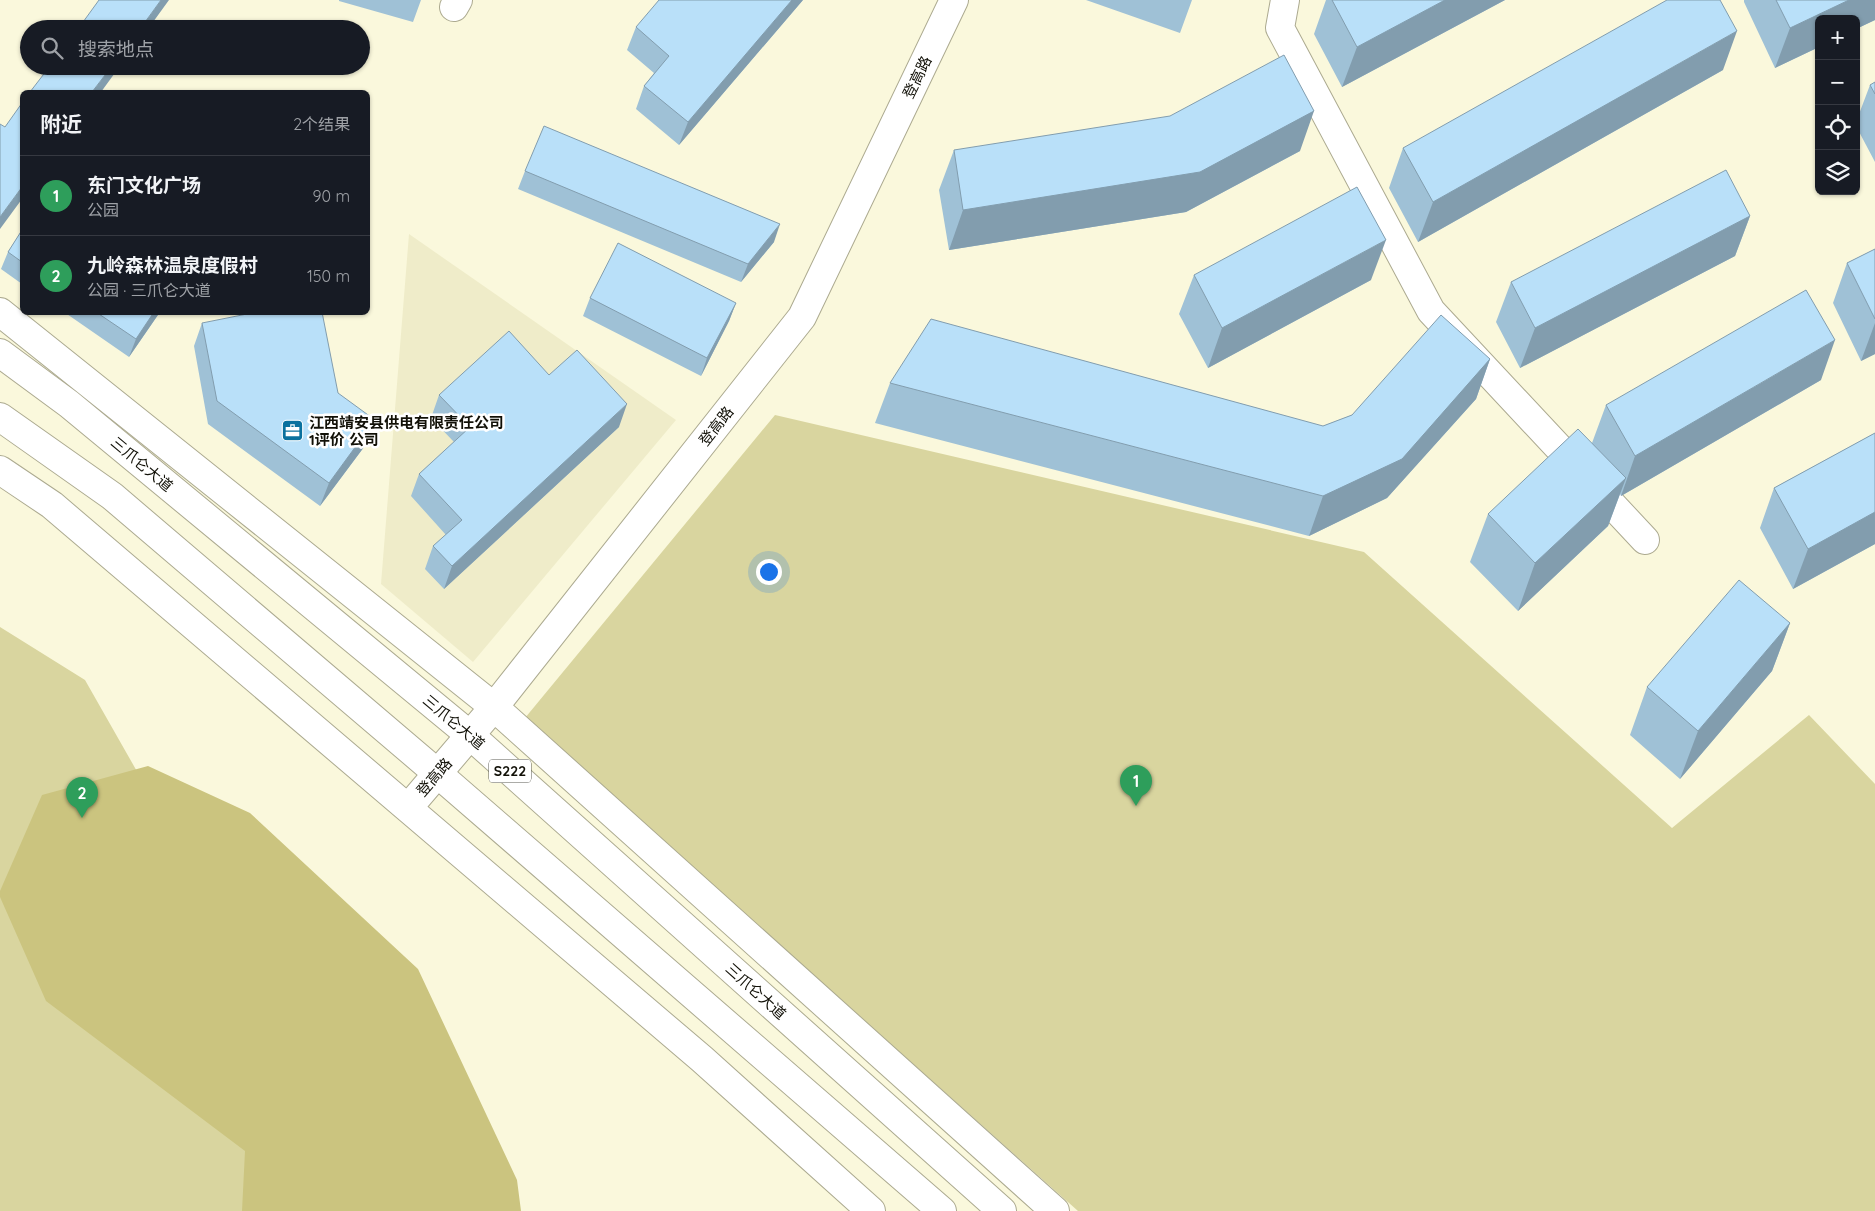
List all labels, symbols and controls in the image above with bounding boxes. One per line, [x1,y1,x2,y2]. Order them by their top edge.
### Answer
map controls [1815,15,1860,195]
button: + [1815,15,1860,60]
search box [20,20,370,75]
icon: search [38,34,66,62]
text: 搜索地点 [78,37,154,61]
street label: 登高路 [899,53,935,101]
button: − [1815,60,1860,105]
button: locate [1815,105,1860,150]
text: 附近 [40,111,82,137]
text: 2个结果 [293,114,350,134]
button: layers [1815,150,1860,195]
text: 东门文化广场 [87,173,201,197]
text: 1 [53,186,59,206]
text: 90 m [313,186,350,206]
text: 公园 [87,200,119,220]
text: 九岭森林温泉度假村 [87,253,258,277]
text: 2 [51,266,61,286]
text: 150 m [307,266,350,286]
text: 公园 · 三爪仑大道 [87,280,211,300]
street label: 登高路 [695,402,737,450]
place label: 江西靖安县供电有限责任公司 1评价 公司 [309,413,504,449]
office icon: 江西靖安县供电有限责任公司 1评价 公司 [281,419,305,443]
street label: 三爪仑大道 [107,433,177,495]
your location [756,559,782,585]
street label: 三爪仑大道 [419,691,489,753]
street label: 登高路 [412,754,456,800]
road number: S222 [489,759,531,782]
pin: 1 [1120,765,1152,806]
pin: 2 [66,777,98,818]
street label: 三爪仑大道 [722,959,790,1023]

